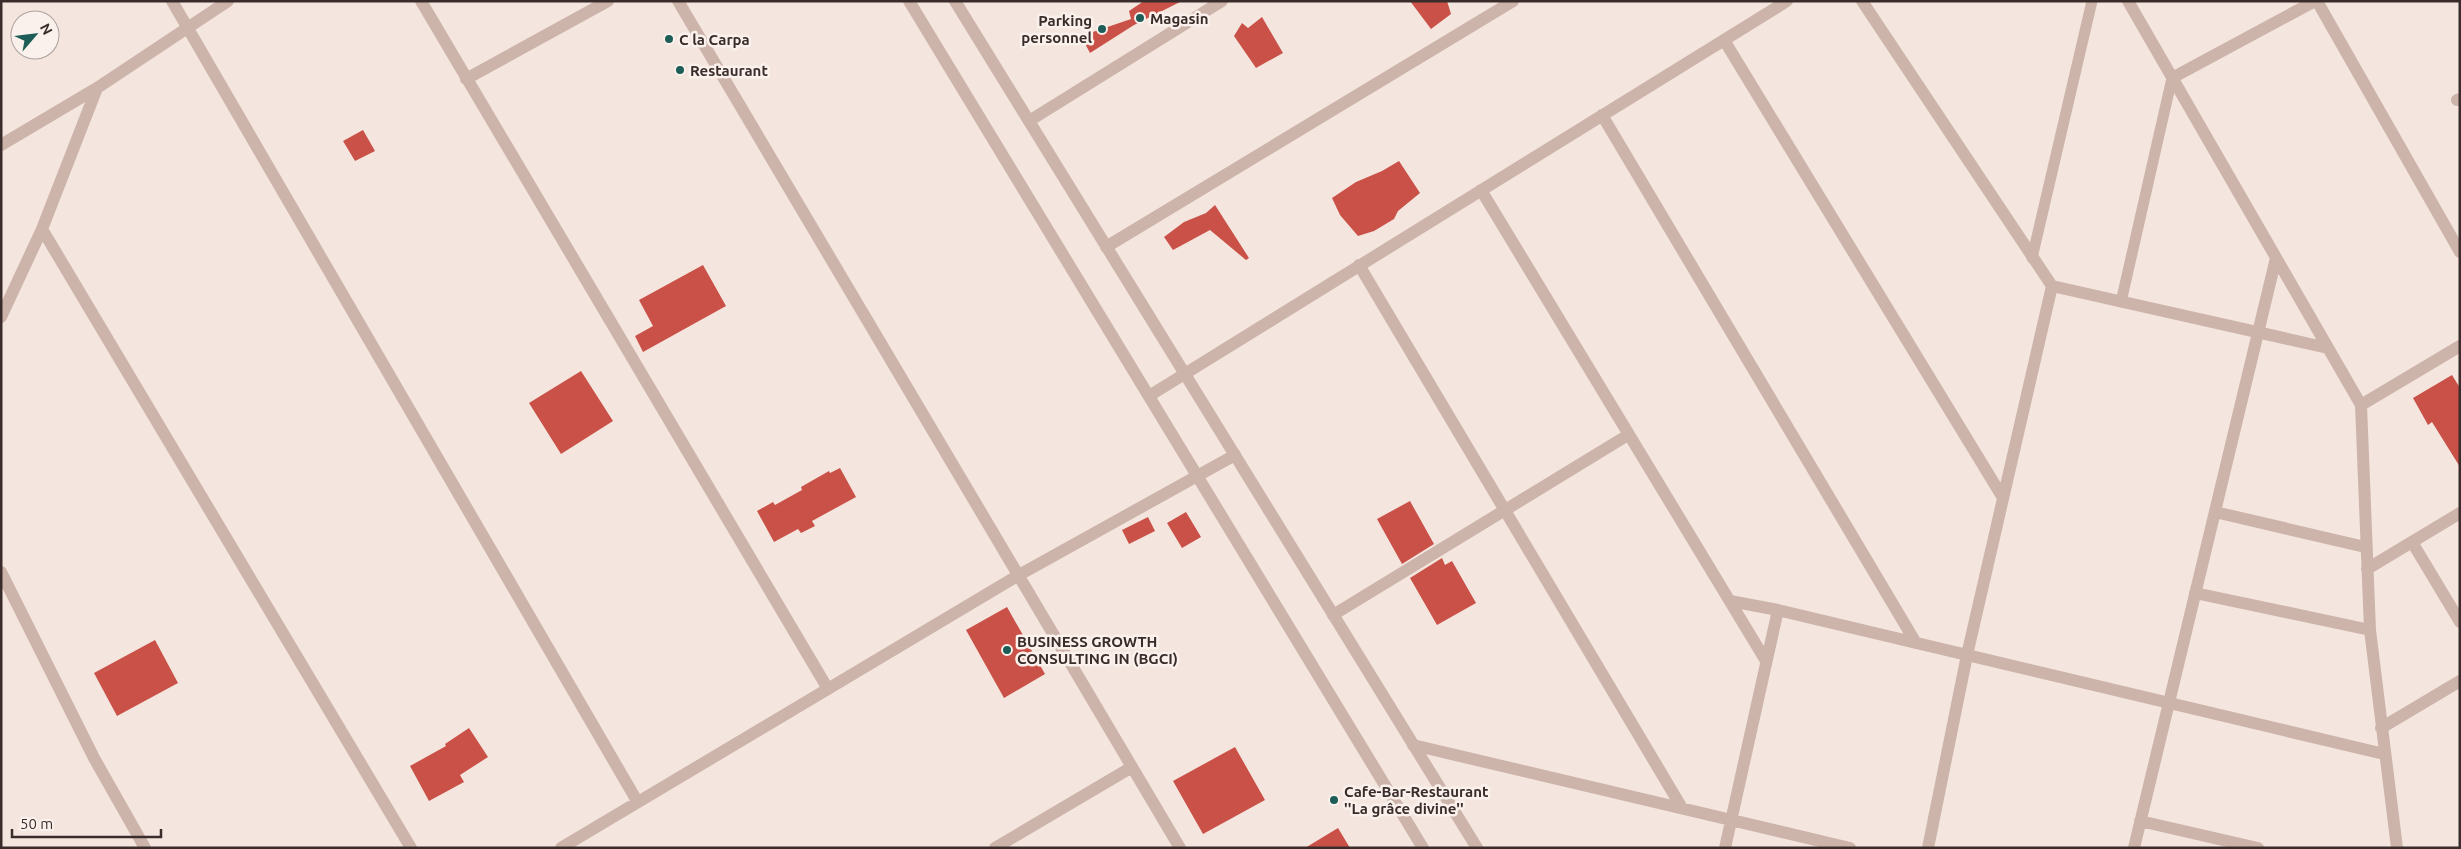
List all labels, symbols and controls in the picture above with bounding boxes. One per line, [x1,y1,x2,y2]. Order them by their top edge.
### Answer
north arrow [10,10,60,60]
place label: Magasin [1150,10,1209,27]
place label: Parking personnel [1021,12,1092,46]
marker: Magasin [1134,12,1146,24]
text: N [37,21,56,37]
marker: Parking personnel [1096,23,1108,35]
place label: C la Carpa [679,31,750,48]
marker: C la Carpa [663,33,675,45]
place label: Restaurant [690,62,768,79]
marker: Restaurant [674,64,686,76]
place label: BUSINESS GROWTH CONSULTING IN (BGCI) [1017,633,1178,667]
marker: BUSINESS GROWTH CONSULTING IN (BGCI) [1001,644,1013,656]
place label: Cafe-Bar-Restaurant ''La grâce divine'' [1344,783,1489,817]
marker: Cafe-Bar-Restaurant ''La grâce divine'' [1328,794,1340,806]
scale bar [12,806,161,838]
text: 50 m [20,815,53,832]

